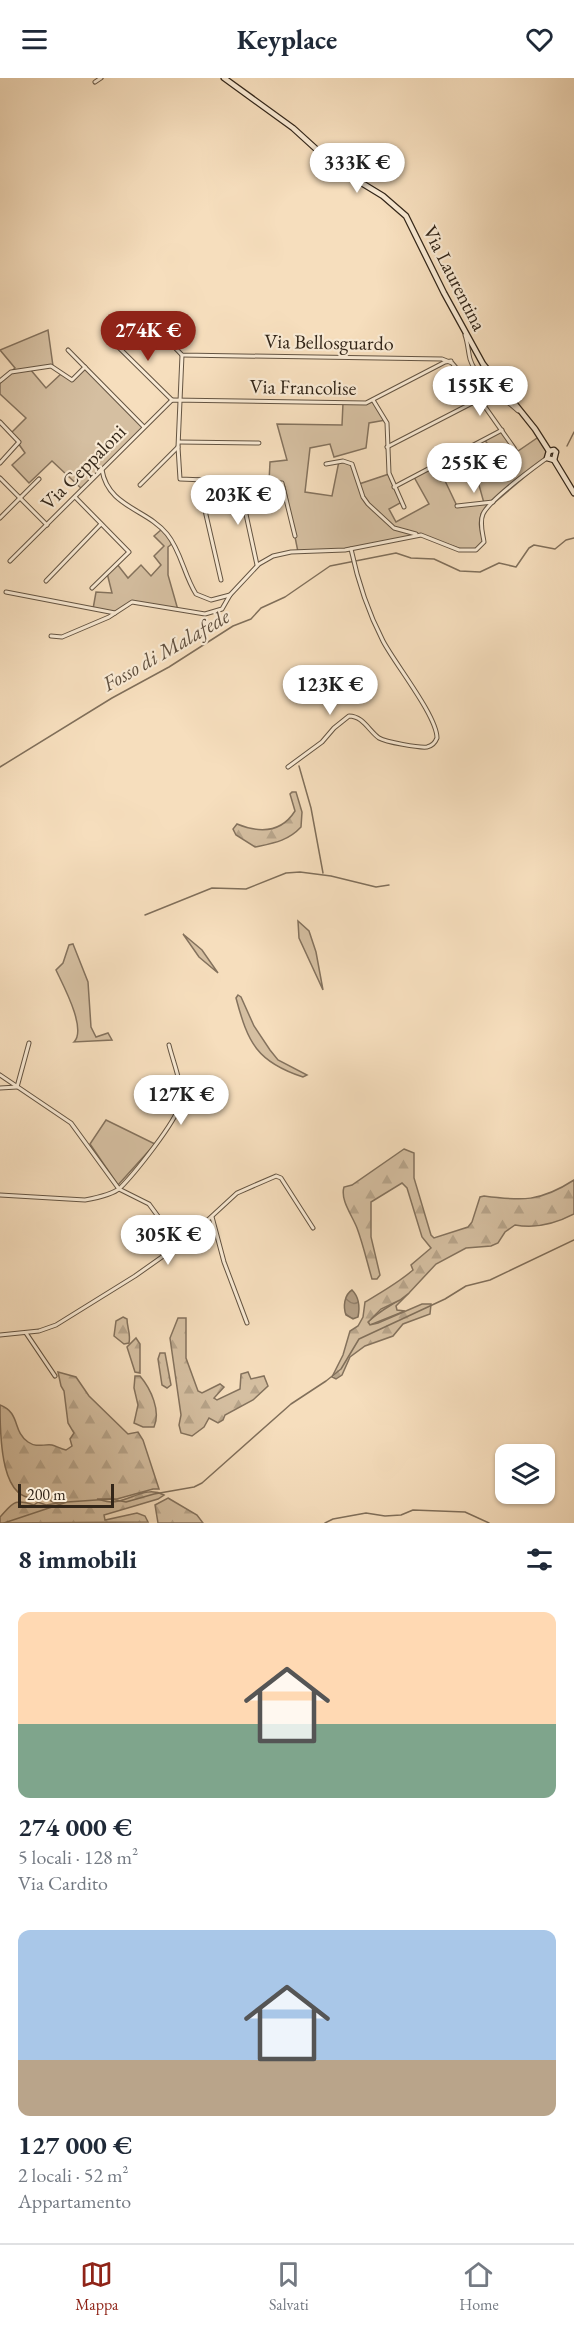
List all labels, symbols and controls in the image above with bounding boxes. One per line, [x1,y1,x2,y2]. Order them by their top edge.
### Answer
text: Keyplace [237,22,337,57]
icon: menu [18,23,51,56]
icon: heart [523,23,556,56]
pin: 333K € [308,143,406,194]
text: 333K € [324,149,390,175]
street label: Via Laurentina [417,221,493,335]
pin: 274K € [99,311,197,362]
text: 274K € [115,317,181,343]
street label: Via Bellosguardo [264,328,394,356]
pin: 155K € [431,366,529,417]
text: 155K € [447,372,513,398]
street label: Via Francolise [249,373,357,401]
street label: Via Ceppaloni [35,419,131,515]
pin: 255K € [425,443,523,494]
text: 255K € [441,449,507,475]
pin: 203K € [189,475,287,526]
text: 203K € [205,481,271,507]
water label: Fosso di Malafede [96,602,235,697]
pin: 123K € [281,665,379,716]
text: 123K € [297,671,363,697]
pin: 127K € [132,1075,230,1126]
text: 127K € [148,1081,214,1107]
pin: 305K € [119,1215,217,1266]
text: 305K € [135,1221,201,1247]
map controls [495,1444,555,1504]
button: layers [495,1444,555,1504]
scale bar [18,1481,114,1508]
text: 200 m [27,1484,66,1505]
text: 8 immobili [18,1542,137,1576]
icon: filters [523,1543,556,1576]
icon: home [233,1651,341,1759]
text: 274 000 € [18,1810,132,1844]
text: 5 locali · 128 m² [18,1844,138,1870]
text: Via Cardito [18,1870,108,1896]
icon: home [233,1969,341,2077]
text: 127 000 € [18,2128,132,2162]
text: 2 locali · 52 m² [18,2162,129,2188]
text: Appartamento [18,2188,131,2214]
tab: Mappa [75,2258,118,2315]
tab: Salvati [269,2258,309,2315]
tab: Home [459,2258,499,2315]

